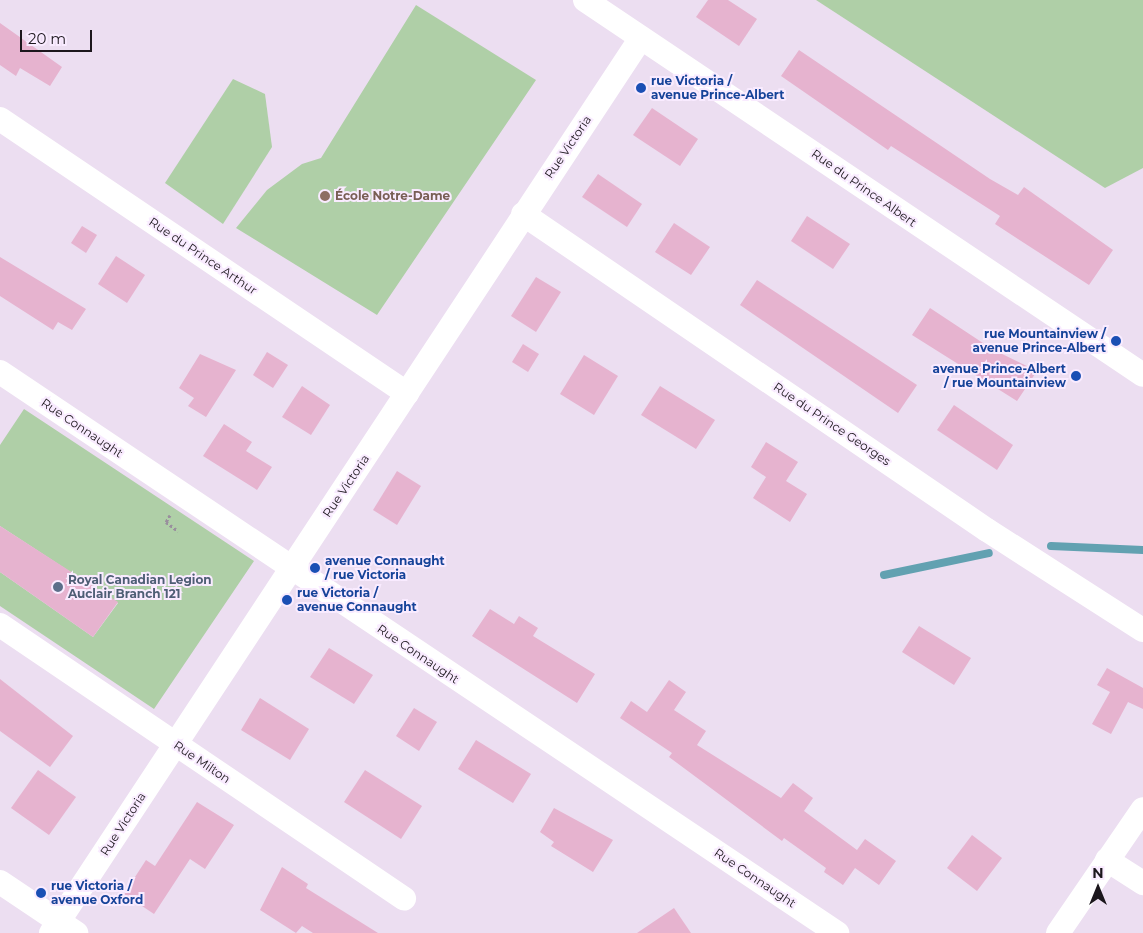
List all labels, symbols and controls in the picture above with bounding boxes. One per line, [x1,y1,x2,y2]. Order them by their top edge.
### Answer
scale bar [22,20,95,52]
text: 20 m [28,29,66,48]
place label: rue Victoria / avenue Prince-Albert [651,74,784,102]
marker: rue Victoria / avenue Prince-Albert [635,82,647,94]
street label: Rue Victoria [542,113,594,181]
street label: Rue du Prince Albert [809,146,919,230]
place label: École Notre-Dame [335,189,450,203]
marker: École Notre-Dame [319,190,331,202]
street label: Rue du Prince Arthur [146,214,260,298]
place label: rue Mountainview / avenue Prince-Albert [973,327,1106,355]
marker: rue Mountainview / avenue Prince-Albert [1110,335,1122,347]
place label: avenue Prince-Albert / rue Mountainview [933,362,1066,390]
marker: avenue Prince-Albert / rue Mountainview [1070,370,1082,382]
street label: Rue du Prince Georges [771,379,893,469]
street label: Rue Connaught [38,395,126,461]
street label: Rue Victoria [320,452,372,520]
place label: avenue Connaught / rue Victoria [325,554,445,582]
marker: avenue Connaught / rue Victoria [309,562,321,574]
place label: Royal Canadian Legion Auclair Branch 121 [68,573,212,601]
marker: Royal Canadian Legion Auclair Branch 121 [52,581,64,593]
place label: rue Victoria / avenue Connaught [297,586,417,614]
marker: rue Victoria / avenue Connaught [281,594,293,606]
street label: Rue Connaught [374,621,462,687]
street label: Rue Milton [171,738,233,786]
street label: Rue Victoria [97,790,149,858]
street label: Rue Connaught [711,845,799,911]
north arrow [1073,863,1123,913]
text: N [1092,864,1104,882]
place label: rue Victoria / avenue Oxford [51,879,143,907]
marker: rue Victoria / avenue Oxford [35,887,47,899]

